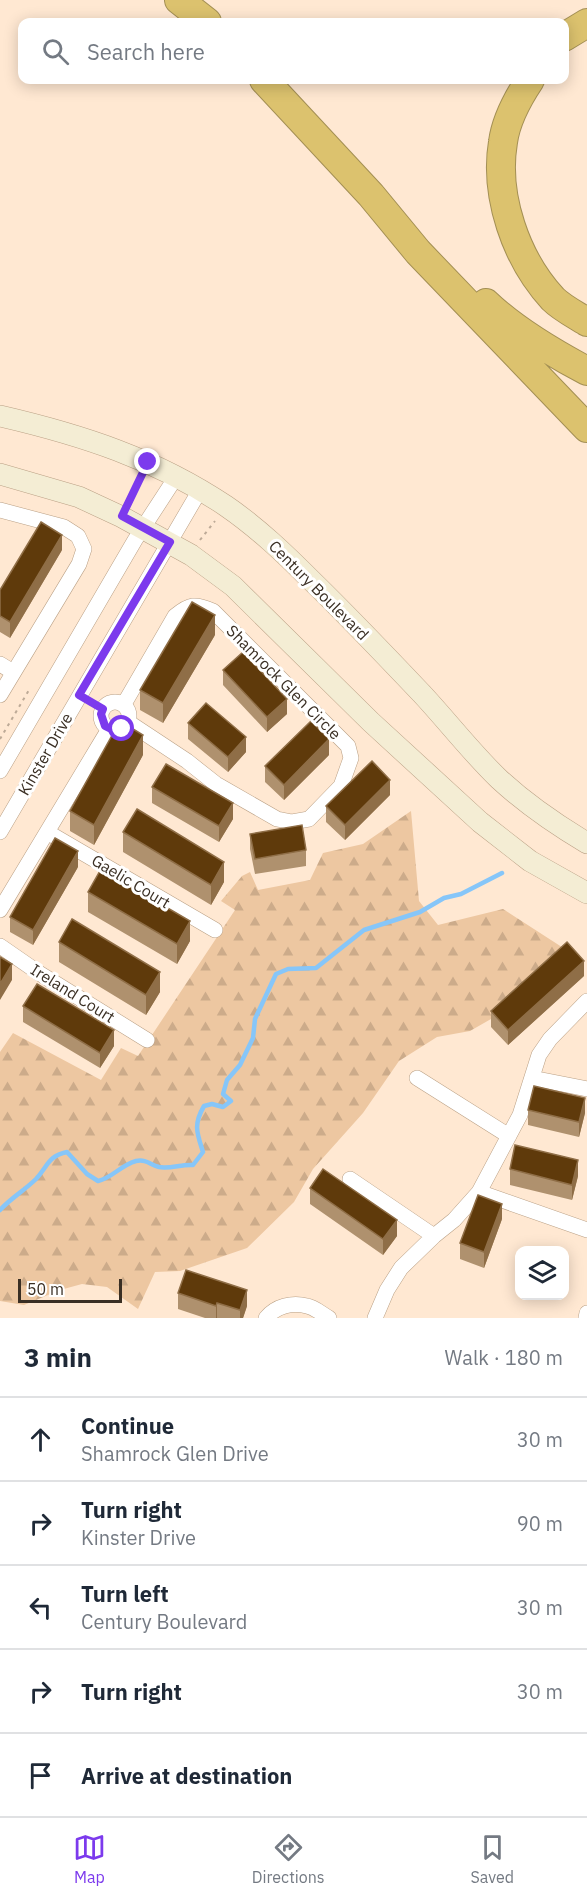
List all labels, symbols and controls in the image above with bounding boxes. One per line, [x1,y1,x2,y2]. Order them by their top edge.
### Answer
search box [18,18,569,84]
icon: search [39,35,72,68]
text: Search here [87,37,205,66]
route end [134,448,160,474]
street label: Century Boulevard [265,536,373,644]
street label: Shamrock Glen Circle [223,621,346,744]
street label: Kinster Drive [13,709,77,799]
route start [108,715,134,741]
street label: Gaelic Court [88,850,174,912]
street label: Ireland Court [27,959,119,1027]
map controls [515,1246,569,1300]
button: layers [515,1246,569,1300]
scale bar [18,1276,122,1304]
text: 50 m [27,1279,64,1299]
text: 3 min [24,1340,92,1374]
text: Walk · 180 m [445,1344,563,1371]
text: Continue [81,1411,174,1440]
icon: ahead [24,1423,57,1456]
text: 30 m [517,1426,563,1453]
text: Shamrock Glen Drive [81,1440,269,1467]
text: Turn right [81,1495,182,1524]
icon: right [24,1507,57,1540]
text: 90 m [517,1510,563,1537]
text: Kinster Drive [81,1524,196,1551]
text: Turn left [81,1579,169,1608]
icon: left [24,1591,57,1624]
text: 30 m [517,1594,563,1621]
text: Century Boulevard [81,1608,247,1635]
icon: right [24,1675,57,1708]
text: Turn right [81,1677,182,1706]
text: 30 m [517,1678,563,1705]
icon: arrive [24,1759,57,1792]
text: Arrive at destination [81,1761,292,1790]
tab: Map [73,1831,106,1887]
tab: Directions [252,1831,325,1887]
tab: Saved [471,1831,514,1887]

